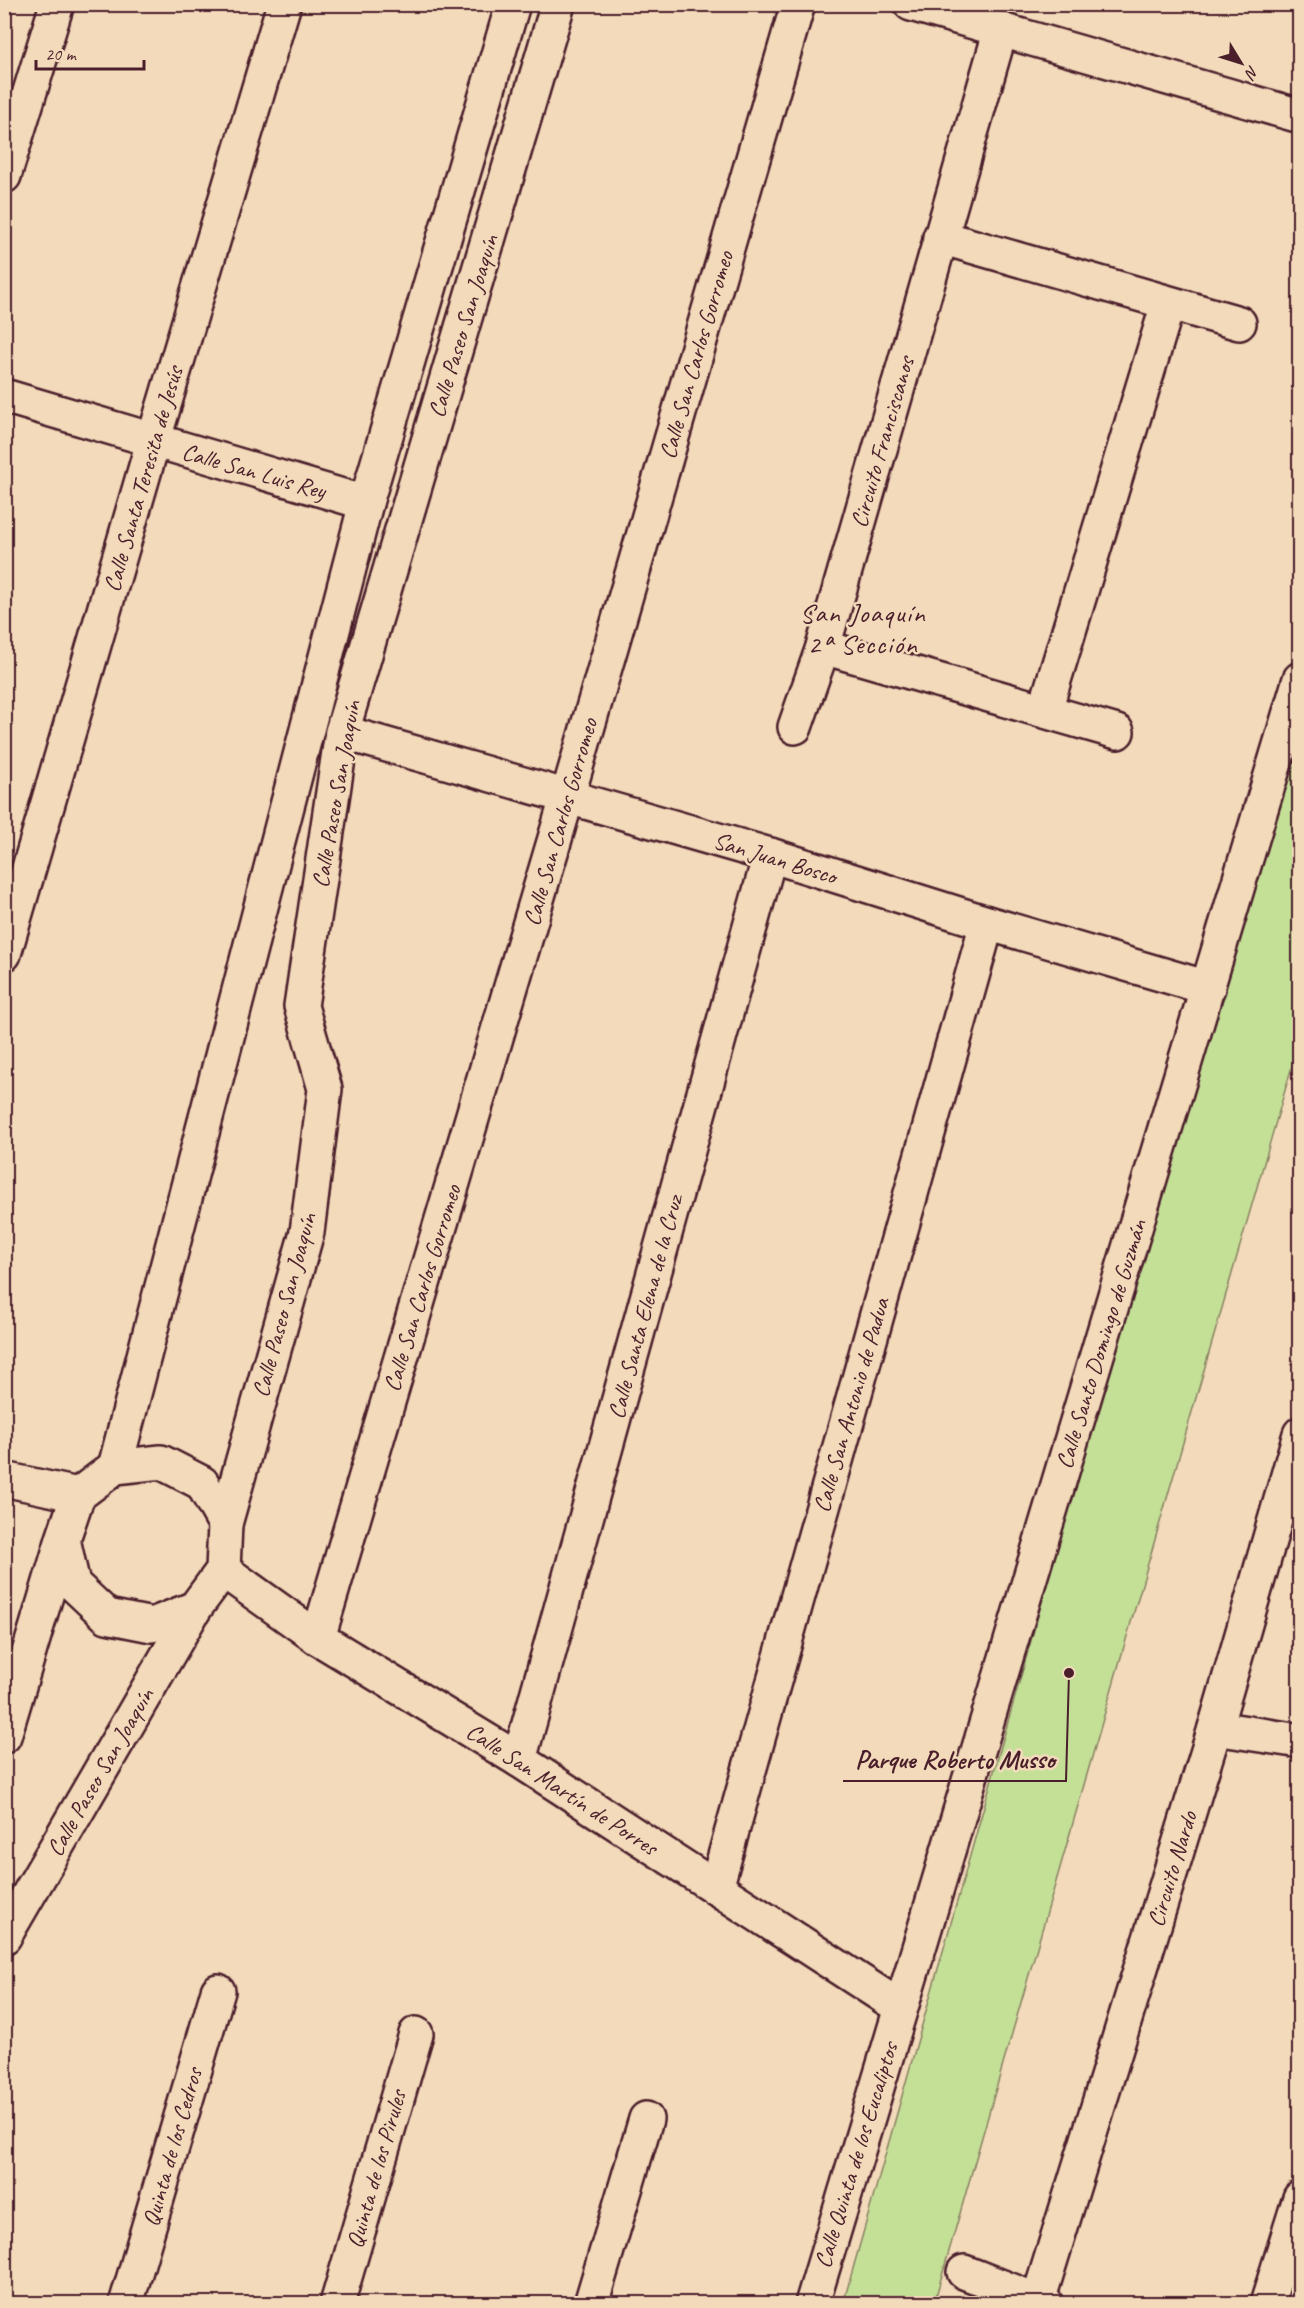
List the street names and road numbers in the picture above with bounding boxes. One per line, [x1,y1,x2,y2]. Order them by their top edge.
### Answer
street label: Calle Paseo San Joaquín [421,230,505,421]
street label: Calle San Carlos Gorromeo [652,246,740,462]
street label: Circuito Franciscanos [843,350,921,531]
street label: Calle Santa Teresita de Jesús [96,360,190,595]
street label: Calle San Luis Rey [179,436,331,506]
street label: Calle Paseo San Joaquín [305,697,367,890]
street label: Calle San Carlos Gorromeo [516,713,604,929]
street label: San Juan Bosco [710,825,843,892]
street label: Calle San Carlos Gorromeo [376,1180,468,1395]
street label: Calle Santa Elena de la Cruz [601,1190,690,1422]
street label: Calle Paseo San Joaquín [245,1208,323,1400]
street label: Calle Santo Domingo de Guzmán [1049,1215,1154,1472]
street label: Calle San Antonio de Padua [806,1293,896,1516]
street label: Calle Paseo San Joaquín [40,1681,161,1862]
street label: Calle San Martín de Porres [461,1716,665,1863]
street label: Circuito Nardo [1140,1806,1204,1930]
street label: Calle Quinta de los Eucaliptos [807,2037,905,2271]
street label: Quinta de los Cedros [135,2063,209,2230]
street label: Quinta de los Pirules [339,2085,413,2251]

